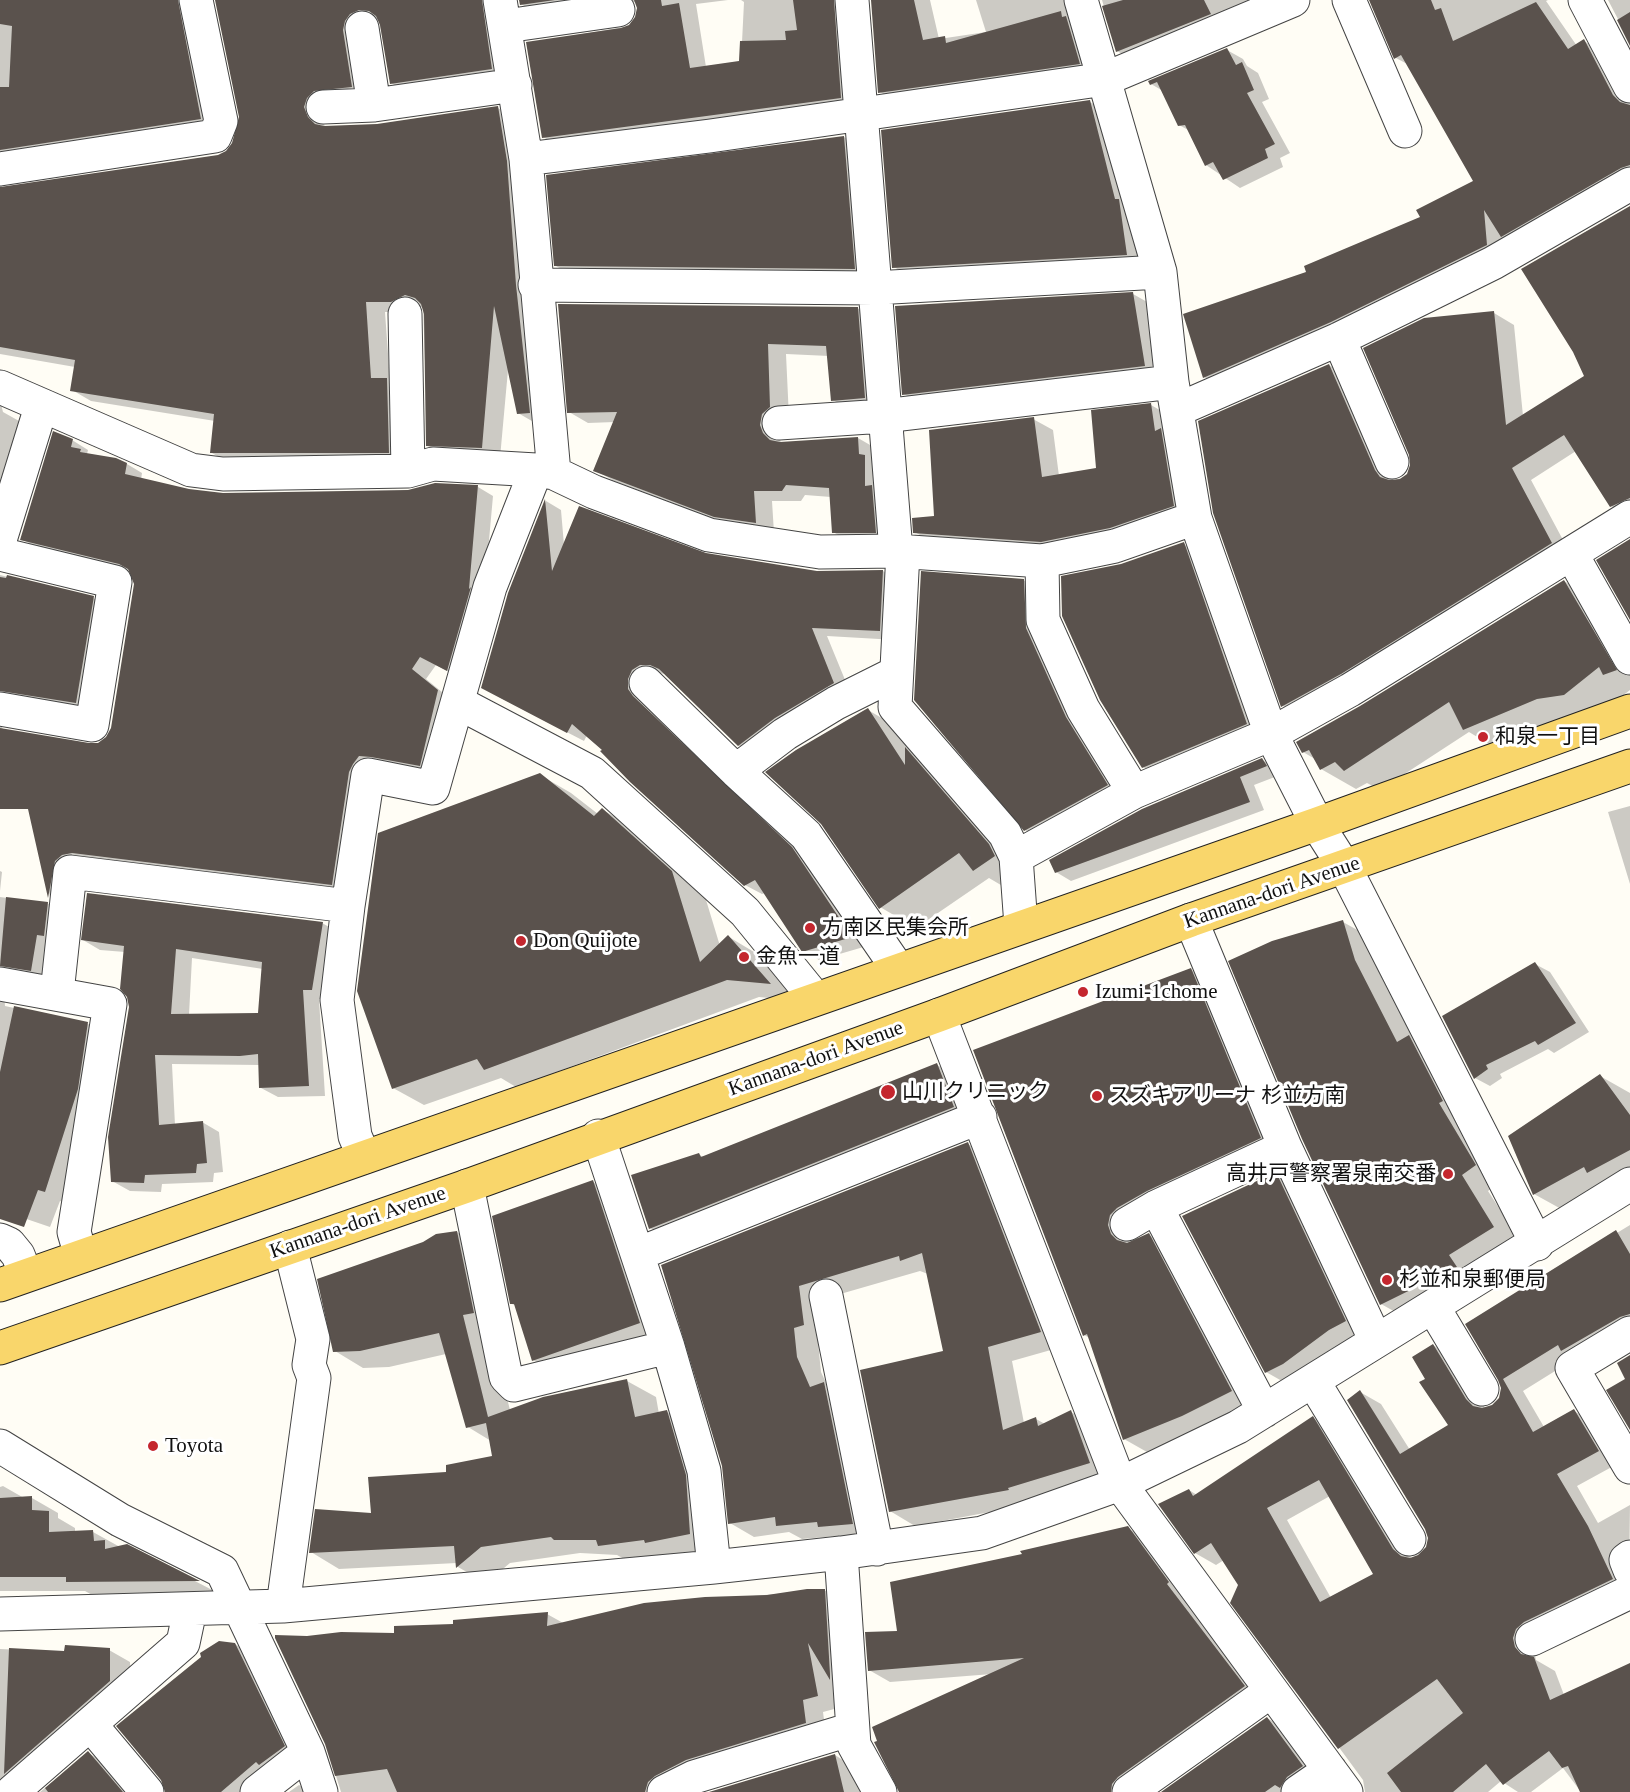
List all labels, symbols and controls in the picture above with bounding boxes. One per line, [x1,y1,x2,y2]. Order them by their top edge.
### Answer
place label: 和泉一丁目 [1495,724,1600,750]
marker: 和泉一丁目 [1476,730,1490,744]
street label: Kannana-dori Avenue [1181,851,1363,935]
place label: 方南区民集会所 [822,915,969,941]
marker: 方南区民集会所 [803,921,817,935]
place label: Don Quijote [533,928,637,954]
marker: Don Quijote [514,934,528,948]
place label: 金魚一道 [756,944,840,970]
marker: 金魚一道 [737,950,751,964]
place label: Izumi-1chome [1095,979,1217,1005]
marker: Izumi-1chome [1076,985,1090,999]
street label: Kannana-dori Avenue [725,1016,907,1102]
place label: 山川クリニック [902,1079,1049,1105]
marker: 山川クリニック [879,1083,897,1101]
place label: スズキアリーナ 杉並方南 [1109,1083,1345,1109]
marker: スズキアリーナ 杉並方南 [1090,1089,1104,1103]
place label: 高井戸警察署泉南交番 [1226,1161,1436,1187]
marker: 高井戸警察署泉南交番 [1441,1167,1455,1181]
street label: Kannana-dori Avenue [267,1181,449,1265]
place label: 杉並和泉郵便局 [1399,1267,1546,1293]
marker: 杉並和泉郵便局 [1380,1273,1394,1287]
place label: Toyota [165,1433,223,1459]
marker: Toyota [146,1439,160,1453]

